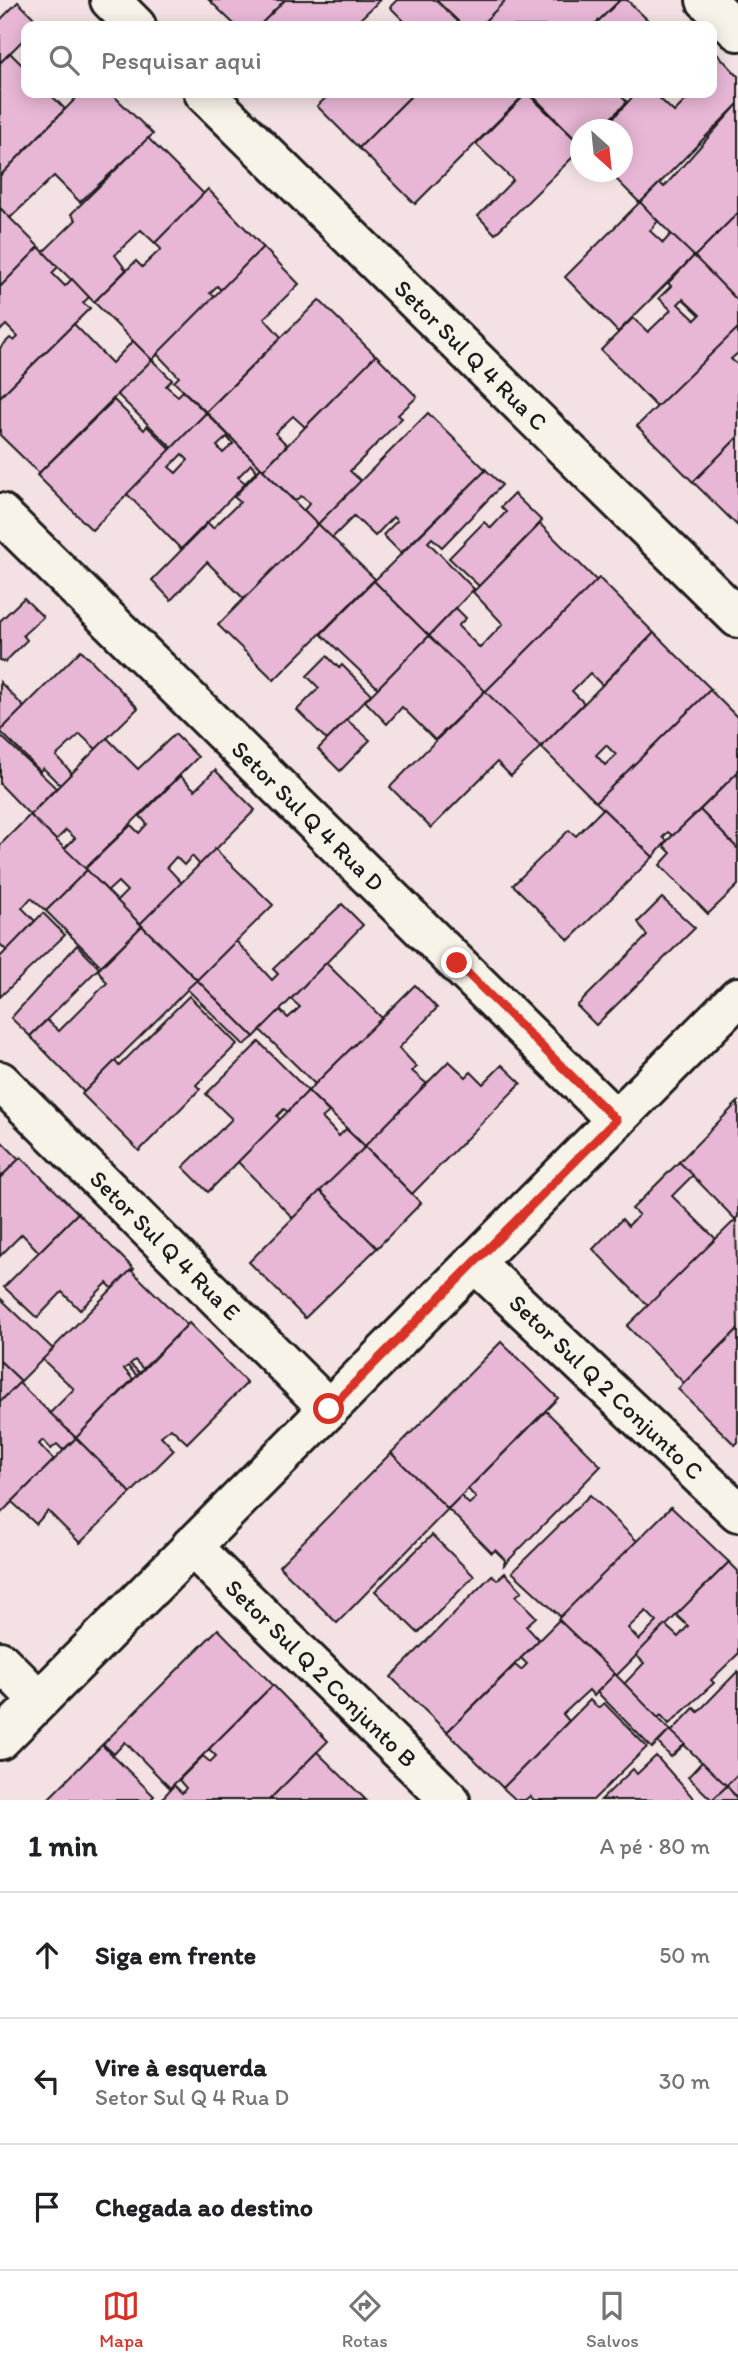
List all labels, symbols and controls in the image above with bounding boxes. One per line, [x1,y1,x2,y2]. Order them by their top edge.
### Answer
search box [21,21,717,98]
icon: search [45,41,83,79]
text: Pesquisar aqui [101,44,262,76]
north arrow [570,119,633,182]
street label: Setor Sul Q 4 Rua C [389,273,554,436]
street label: Setor Sul Q 4 Rua D [226,734,390,897]
route end [441,947,472,978]
street label: Setor Sul Q 4 Rua E [84,1164,247,1326]
street label: Setor Sul Q 2 Conjunto C [503,1288,710,1486]
route start [313,1393,344,1424]
street label: Setor Sul Q 2 Conjunto B [220,1573,423,1773]
text: 1 min [28,1827,98,1864]
text: A pé · 80 m [600,1832,710,1860]
icon: ahead [28,1936,66,1974]
text: Siga em frente [95,1939,256,1971]
text: 50 m [659,1941,710,1969]
text: Vire à esquerda [95,2051,267,2083]
icon: left [28,2062,66,2100]
text: 30 m [659,2067,710,2095]
text: Setor Sul Q 4 Rua D [95,2083,289,2111]
icon: arrive [28,2188,66,2226]
text: Chegada ao destino [95,2191,313,2223]
tab: Mapa [99,2287,143,2352]
tab: Rotas [342,2287,388,2352]
tab: Salvos [586,2287,639,2352]

